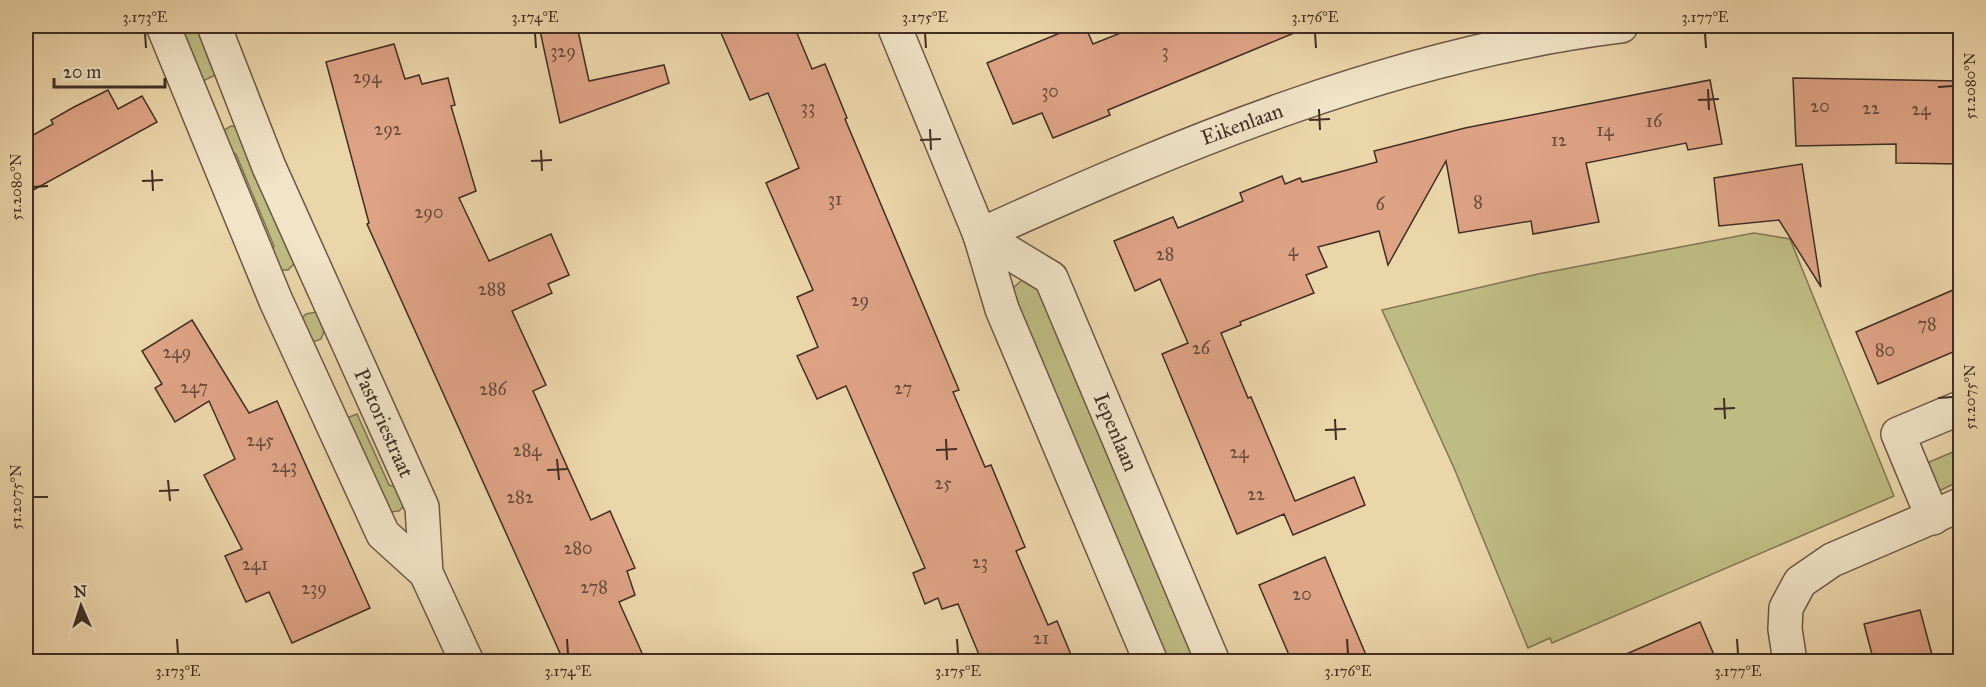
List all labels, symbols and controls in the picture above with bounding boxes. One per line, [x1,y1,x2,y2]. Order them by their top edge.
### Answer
text: 3.173°E [122,8,168,26]
text: 3.174°E [511,8,559,26]
text: 3.175°E [902,8,948,26]
text: 3.176°E [1292,8,1339,26]
text: 3.177°E [1681,8,1729,26]
house number: 329 [550,40,576,62]
house number: 3 [1161,40,1169,62]
scale bar [54,51,165,89]
text: 51.2080°N [1961,52,1979,120]
text: 20 m [63,61,101,83]
house number: 294 [353,66,382,88]
house number: 30 [1041,80,1059,102]
house number: 20 [1810,95,1830,117]
house number: 33 [801,96,815,118]
street label: Eikenlaan [1197,97,1287,151]
house number: 22 [1862,97,1880,119]
house number: 24 [1912,98,1931,120]
house number: 16 [1646,110,1663,132]
house number: 292 [374,118,402,140]
house number: 14 [1596,119,1615,141]
house number: 12 [1551,129,1567,151]
text: 51.2080°N [7,153,25,221]
house number: 31 [828,188,842,210]
house number: 8 [1473,191,1483,213]
house number: 6 [1375,193,1385,215]
house number: 290 [414,201,444,223]
house number: 4 [1288,239,1299,261]
house number: 28 [1156,243,1174,265]
house number: 288 [478,278,506,300]
house number: 29 [851,289,869,311]
house number: 78 [1917,313,1937,335]
house number: 26 [1192,337,1211,359]
house number: 80 [1875,339,1895,361]
house number: 249 [163,341,191,363]
street label: Pastoriestraat [348,364,420,482]
text: 51.2075°N [1961,364,1979,430]
house number: 247 [180,376,208,398]
house number: 27 [894,377,912,399]
house number: 286 [479,378,508,400]
street label: Iepenlaan [1088,389,1144,475]
house number: 245 [246,429,274,451]
house number: 284 [513,439,542,461]
house number: 24 [1230,441,1249,463]
house number: 243 [271,455,297,477]
text: 51.2075°N [7,464,25,530]
house number: 25 [934,472,952,494]
house number: 22 [1247,483,1265,505]
house number: 282 [506,486,534,508]
house number: 280 [564,537,592,559]
house number: 23 [972,551,988,573]
house number: 241 [242,553,268,575]
north arrow [51,576,111,636]
house number: 278 [580,576,608,598]
house number: 239 [301,577,327,599]
text: N [73,582,88,601]
house number: 20 [1292,583,1312,605]
house number: 21 [1033,627,1049,649]
text: 3.173°E [155,662,201,680]
text: 3.174°E [544,662,592,680]
text: 3.175°E [935,662,981,680]
text: 3.176°E [1325,662,1372,680]
text: 3.177°E [1714,662,1762,680]

